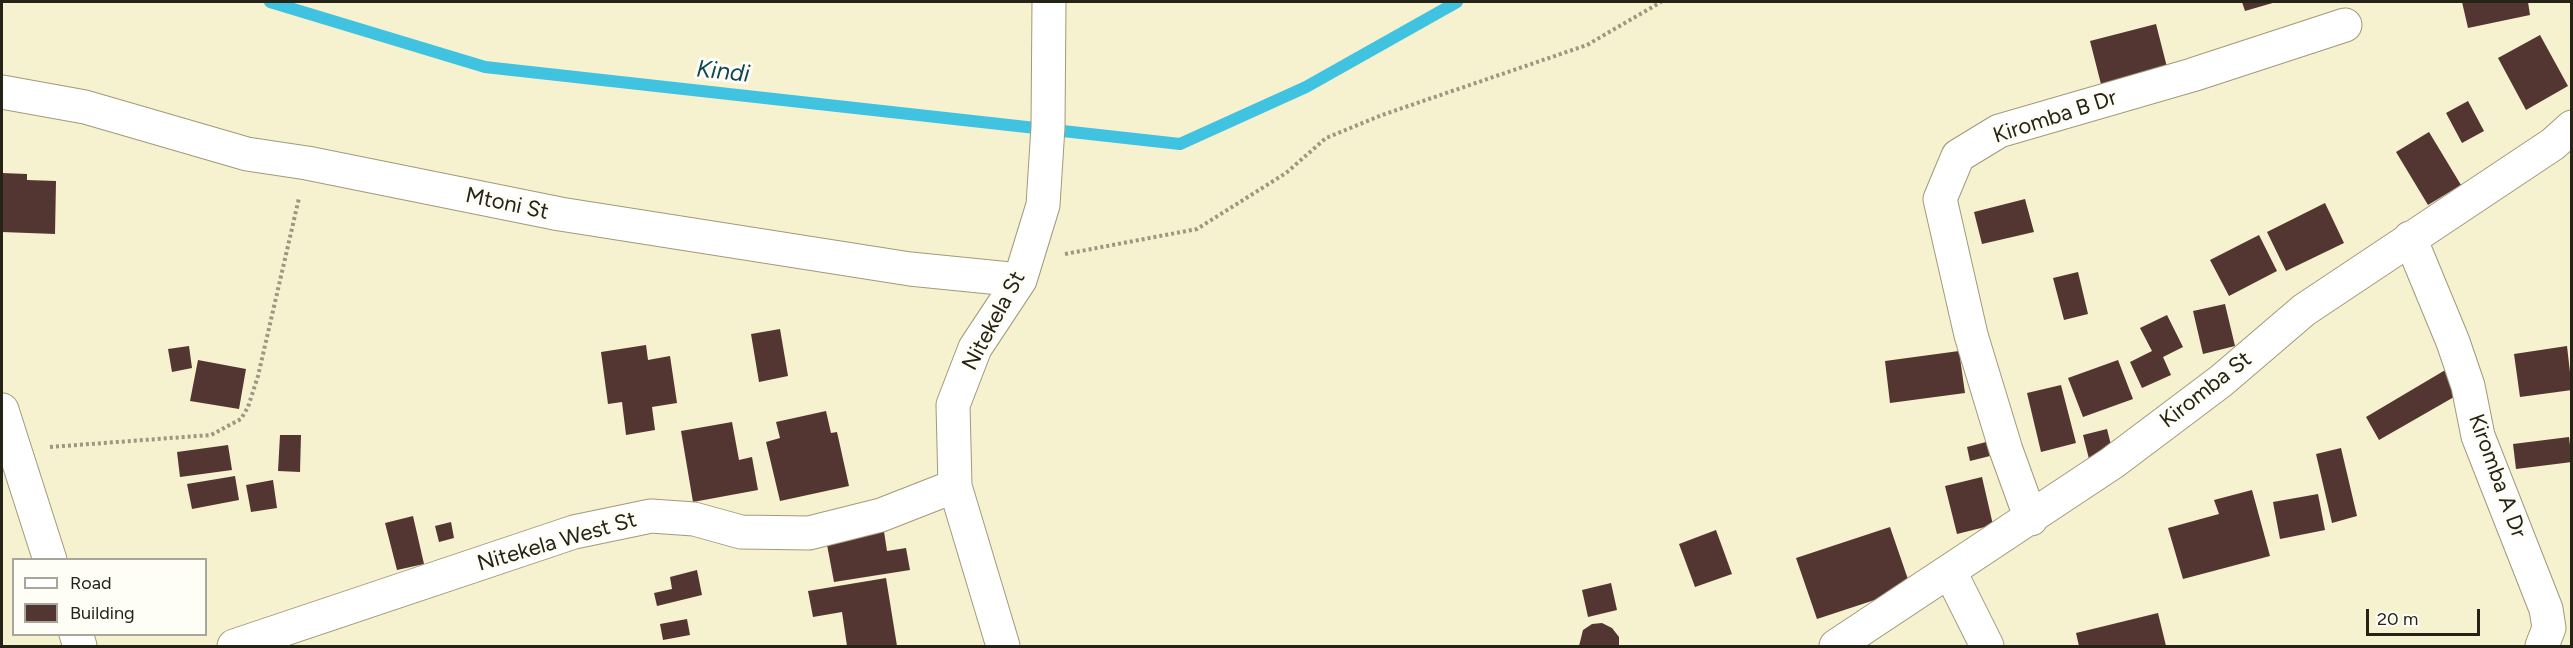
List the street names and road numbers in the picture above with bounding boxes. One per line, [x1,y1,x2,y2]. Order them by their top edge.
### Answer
street label: Kiromba B Dr [1990,85,2120,149]
street label: Mtoni St [463,182,551,226]
street label: Nitekela St [957,267,1031,375]
street label: Kiromba St [2155,346,2257,434]
street label: Kiromba A Dr [2462,410,2532,542]
street label: Nitekela West St [474,507,640,577]

